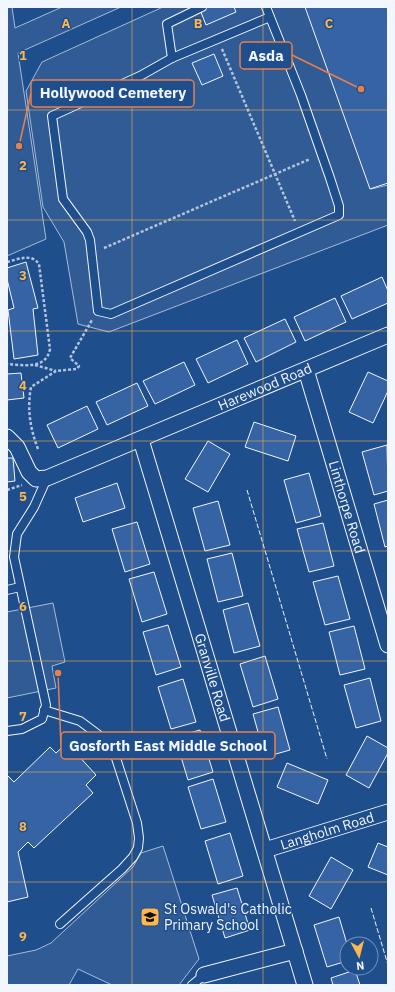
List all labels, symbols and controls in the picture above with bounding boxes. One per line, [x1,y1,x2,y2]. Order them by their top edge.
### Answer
text: A [62,15,71,32]
text: B [194,15,203,32]
text: C [325,15,334,32]
callout: Asda [240,42,292,69]
text: Asda [248,46,284,65]
text: 1 [19,47,27,64]
callout: Hollywood Cemetery [31,80,194,107]
text: Hollywood Cemetery [40,83,186,102]
text: 2 [19,157,27,174]
text: 3 [19,267,27,284]
street label: Harewood Road [215,359,314,414]
text: 4 [19,377,27,394]
street label: Linthorpe Road [325,459,369,555]
text: 5 [19,488,27,505]
text: 6 [19,598,27,615]
street label: Granville Road [191,631,234,724]
text: 7 [19,708,27,725]
callout: Gosforth East Middle School [61,732,275,759]
text: Gosforth East Middle School [69,736,268,755]
street label: Langholm Road [278,808,376,854]
text: 8 [19,818,27,835]
place label: St Oswald's Catholic Primary School [164,900,292,934]
school or university icon: St Oswald's Catholic Primary School [139,906,161,928]
text: 9 [19,928,27,945]
north arrow [339,936,379,976]
text: N [355,958,365,973]

